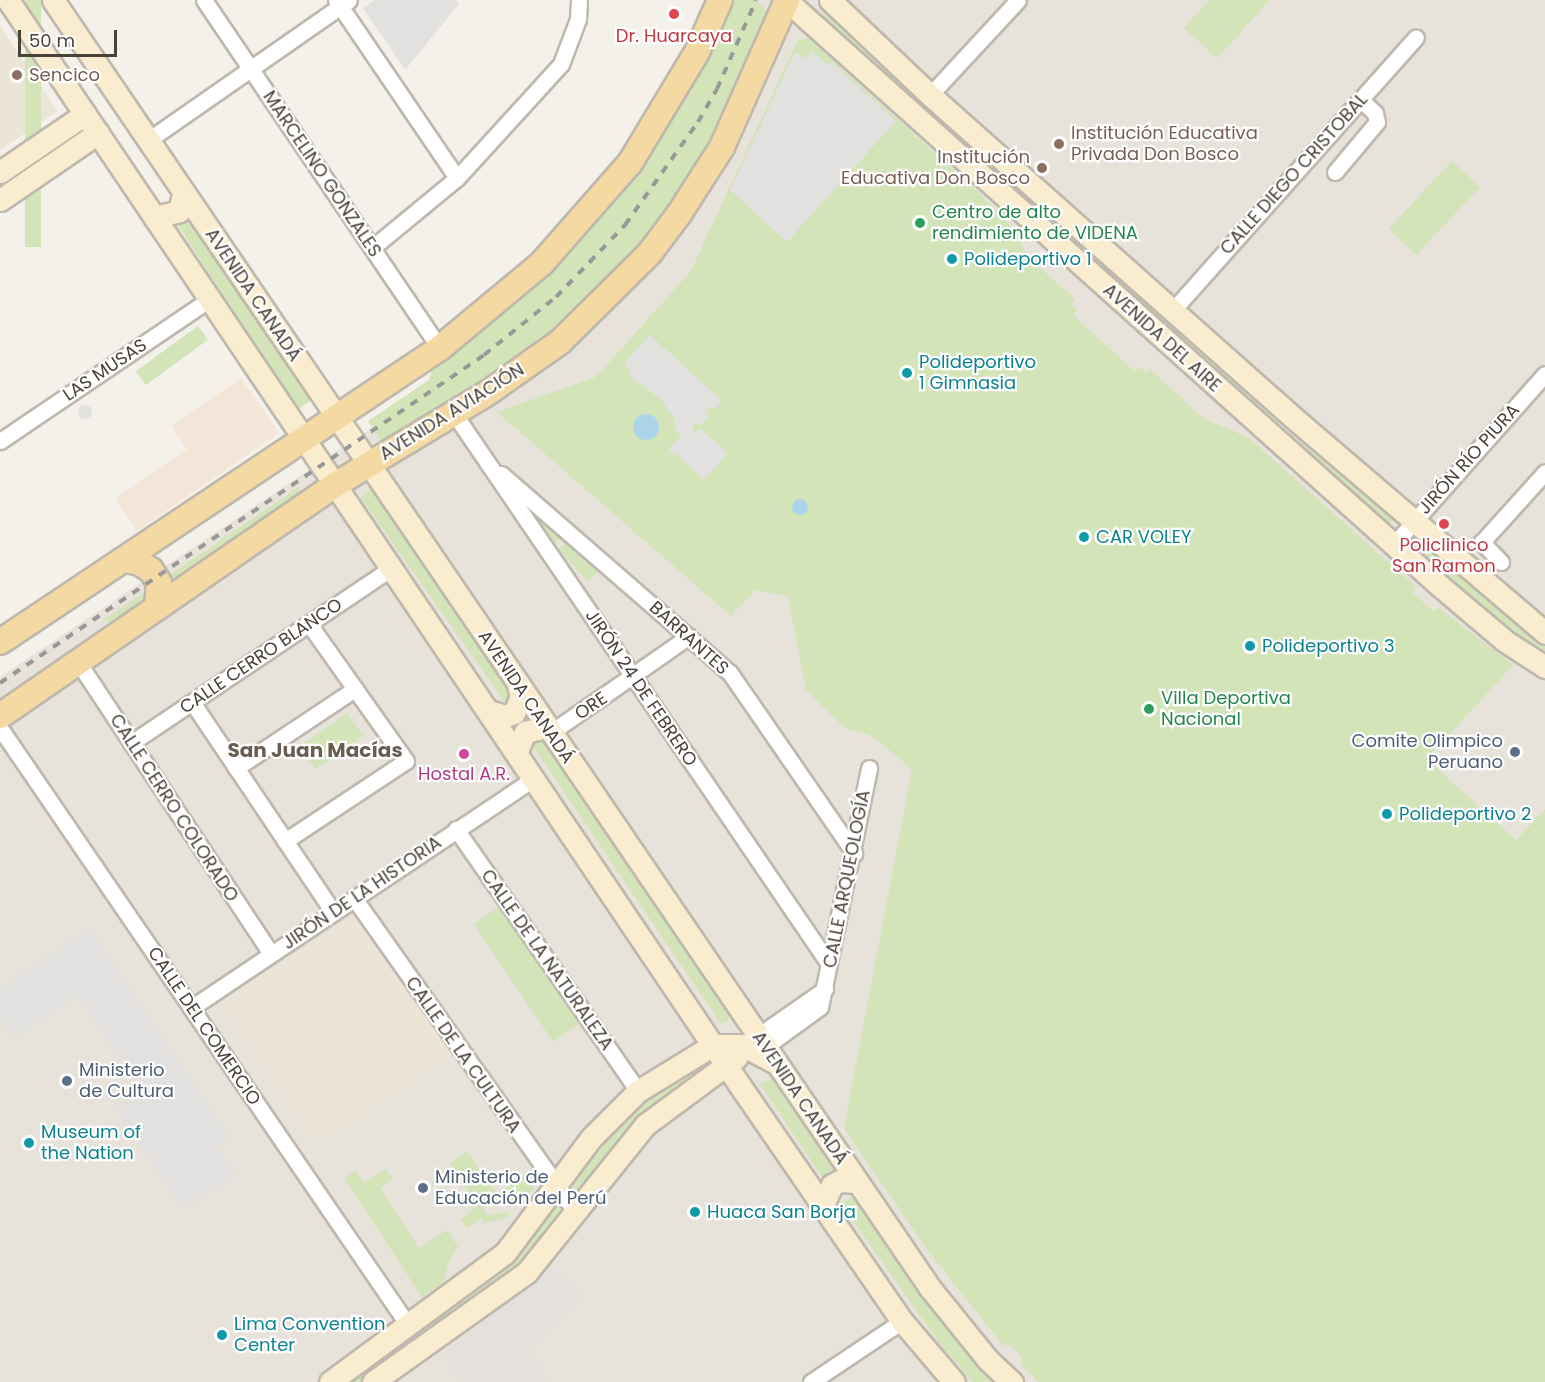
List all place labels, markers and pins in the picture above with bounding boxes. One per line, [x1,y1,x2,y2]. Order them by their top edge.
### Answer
marker: Dr. Huarcaya [665,5,683,23]
place label: Dr. Huarcaya [616,25,732,47]
place label: Sencico [29,64,100,86]
marker: Sencico [10,68,24,82]
place label: Institución Educativa Privada Don Bosco [1071,123,1258,166]
marker: Institución Educativa Privada Don Bosco [1052,137,1066,151]
place label: Institución Educativa Don Bosco [841,147,1030,190]
marker: Institución Educativa Don Bosco [1035,161,1049,175]
place label: Centro de alto rendimiento de VIDENA [932,202,1138,244]
marker: Centro de alto rendimiento de VIDENA [913,216,927,230]
place label: Polideportivo 1 [964,248,1092,270]
marker: Polideportivo 1 [945,252,959,266]
place label: Polideportivo 1 Gimnasia [919,352,1036,394]
marker: Polideportivo 1 Gimnasia [900,366,914,380]
marker: Policlinico San Ramon [1435,515,1453,533]
place label: CAR VOLEY [1096,526,1192,548]
marker: CAR VOLEY [1077,530,1091,544]
place label: Policlinico San Ramon [1392,535,1496,578]
place label: Polideportivo 3 [1262,635,1395,657]
marker: Polideportivo 3 [1243,639,1257,653]
place label: Villa Deportiva Nacional [1161,688,1291,730]
marker: Villa Deportiva Nacional [1142,702,1156,716]
place label: Comite Olimpico Peruano [1352,731,1503,774]
marker: Comite Olimpico Peruano [1508,745,1522,759]
marker: Hostal A.R. [457,747,471,761]
place label: Hostal A.R. [418,763,510,785]
place label: Polideportivo 2 [1399,803,1531,825]
marker: Polideportivo 2 [1380,807,1394,821]
place label: Ministerio de Cultura [79,1060,174,1102]
marker: Ministerio de Cultura [60,1074,74,1088]
place label: Museum of the Nation [41,1122,141,1164]
marker: Museum of the Nation [22,1136,36,1150]
place label: Ministerio de Educación del Perú [435,1167,607,1210]
marker: Ministerio de Educación del Perú [416,1181,430,1195]
place label: Huaca San Borja [707,1201,856,1223]
marker: Huaca San Borja [688,1205,702,1219]
place label: Lima Convention Center [234,1314,385,1356]
marker: Lima Convention Center [215,1328,229,1342]

